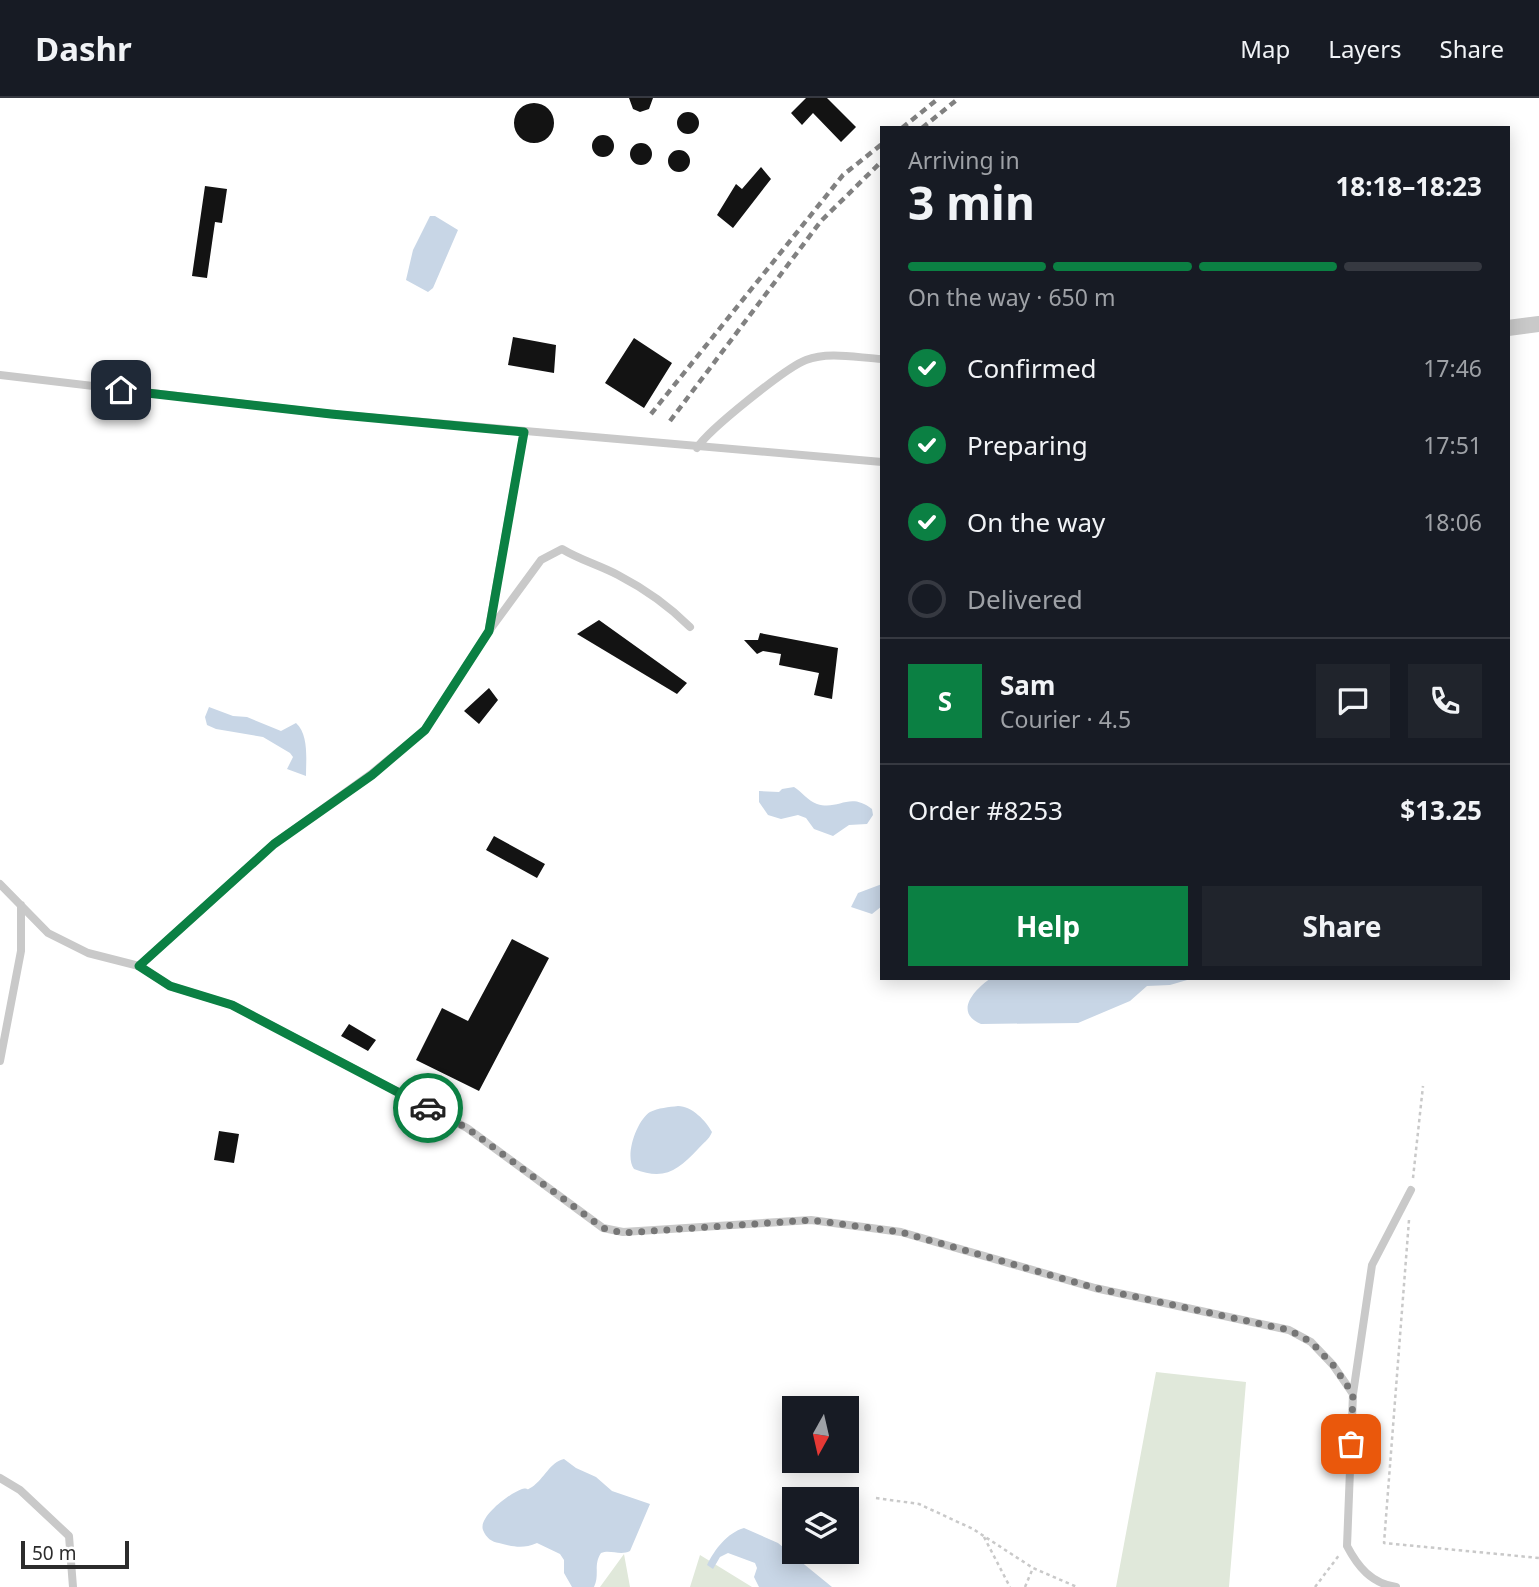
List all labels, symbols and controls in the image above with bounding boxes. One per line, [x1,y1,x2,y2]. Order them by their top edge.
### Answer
text: Dashr [35,26,132,71]
text: Map [1240,32,1290,65]
text: Layers [1328,32,1402,65]
text: Share [1440,32,1504,65]
text: Arriving in [908,144,1020,176]
text: 18:18–18:23 [1335,168,1482,204]
text: 3 min [908,171,1035,233]
text: On the way · 650 m [908,281,1115,313]
icon: check [908,349,946,387]
text: Confirmed [967,350,1097,386]
text: 17:46 [1423,352,1482,384]
pin [91,360,151,420]
icon: home [102,371,140,409]
icon: check [908,426,946,464]
text: Preparing [967,427,1088,463]
text: 17:51 [1423,429,1482,461]
icon: check [908,503,946,541]
text: On the way [967,504,1105,540]
text: 18:06 [1423,506,1482,538]
text: Delivered [967,581,1083,617]
button: chat [1316,664,1390,738]
button: phone [1408,664,1482,738]
text: Sam [1000,667,1055,703]
text: S [938,683,952,719]
text: Courier · 4.5 [1000,703,1131,735]
text: Order #8253 [908,792,1063,828]
text: $13.25 [1400,792,1482,828]
button: Help [908,886,1188,966]
button: Share [1202,886,1482,966]
courier [393,1073,463,1143]
icon: car [409,1089,447,1127]
north arrow [782,1396,859,1474]
map controls [782,1396,859,1564]
pin [1321,1414,1381,1474]
icon: bag [1332,1425,1370,1463]
button: layers [782,1487,859,1564]
scale bar [21,1538,130,1570]
text: 50 m [32,1540,76,1566]

